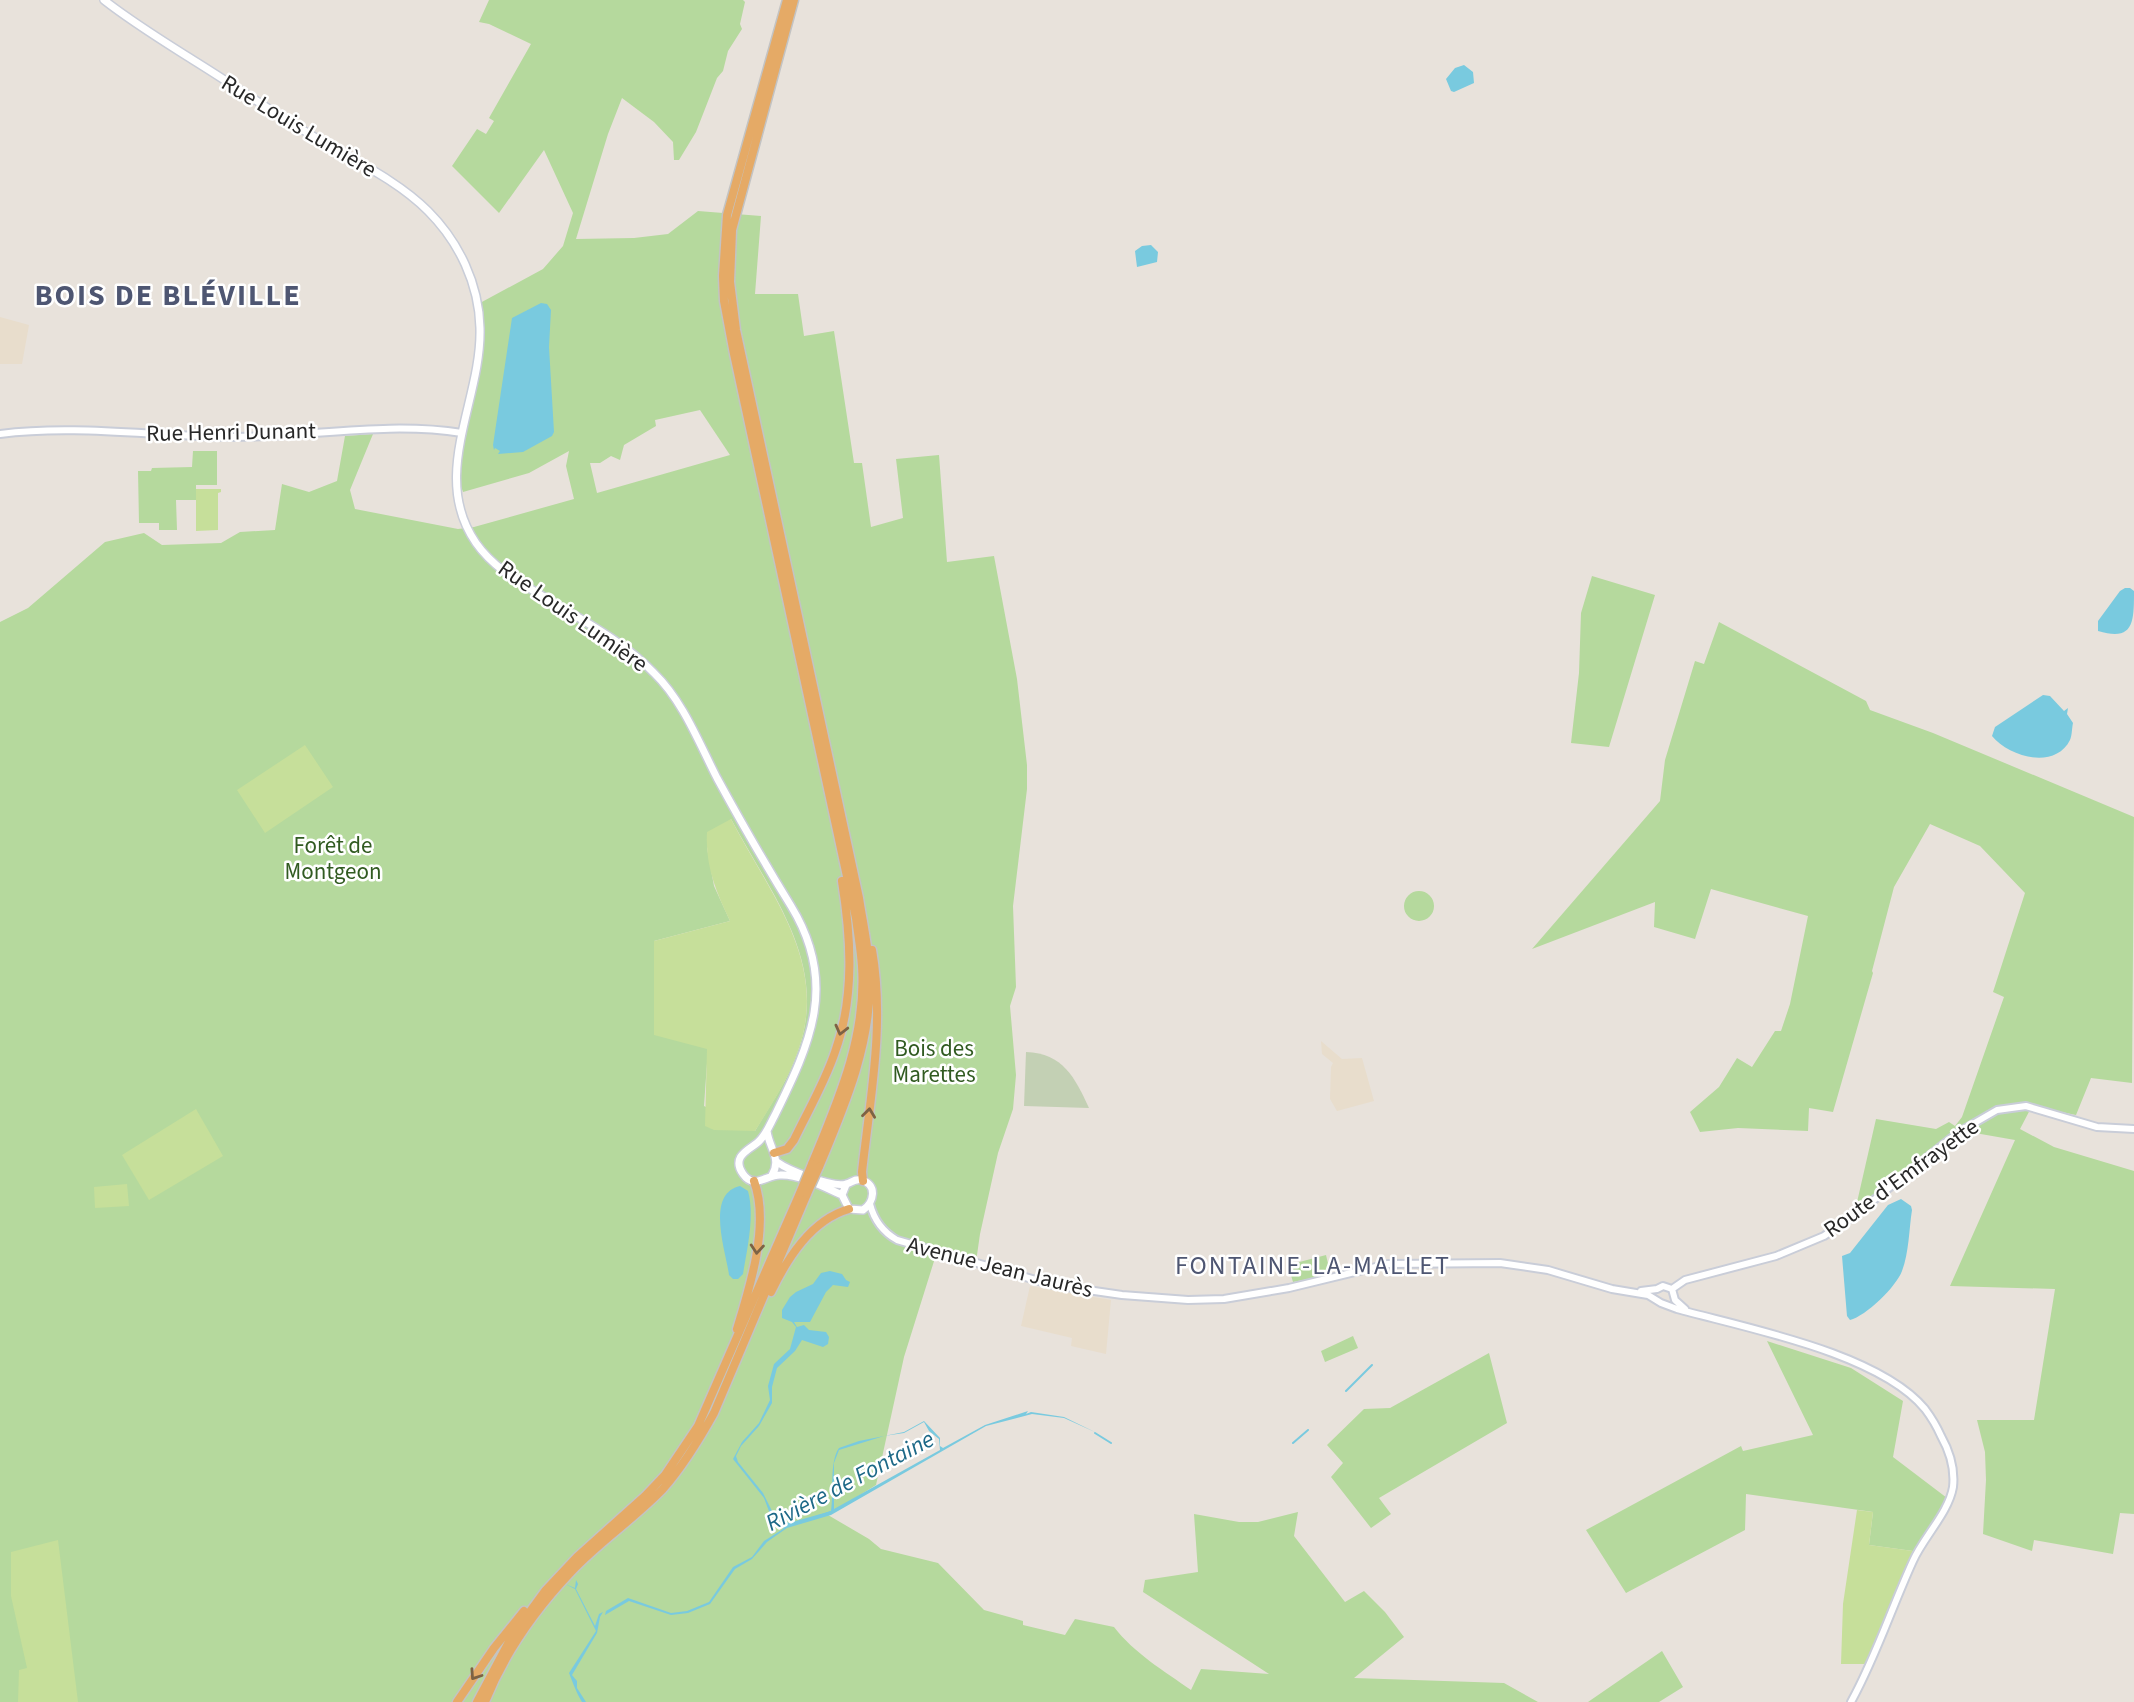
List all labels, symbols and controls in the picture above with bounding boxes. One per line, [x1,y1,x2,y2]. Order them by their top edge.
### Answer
street label: Rue Louis Lumière [215,66,383,186]
district label: BOIS DE BLÉVILLE [34,274,302,317]
street label: Rue Henri Dunant [146,414,317,450]
street label: Rue Louis Lumière [491,552,655,680]
park label: Forêt de Montgeon [284,829,382,888]
one-way arrow [835,1024,849,1036]
park label: Bois des Marettes [892,1032,976,1091]
one-way arrow [861,1107,876,1119]
street label: Route d'Emfrayette [1817,1110,1985,1246]
street label: Avenue Jean Jaurès [904,1228,1096,1306]
one-way arrow [750,1244,765,1255]
district label: FONTAINE-LA-MALLET [1175,1247,1451,1284]
water label: Rivière de Fontaine [759,1422,941,1540]
one-way arrow [471,1667,483,1680]

